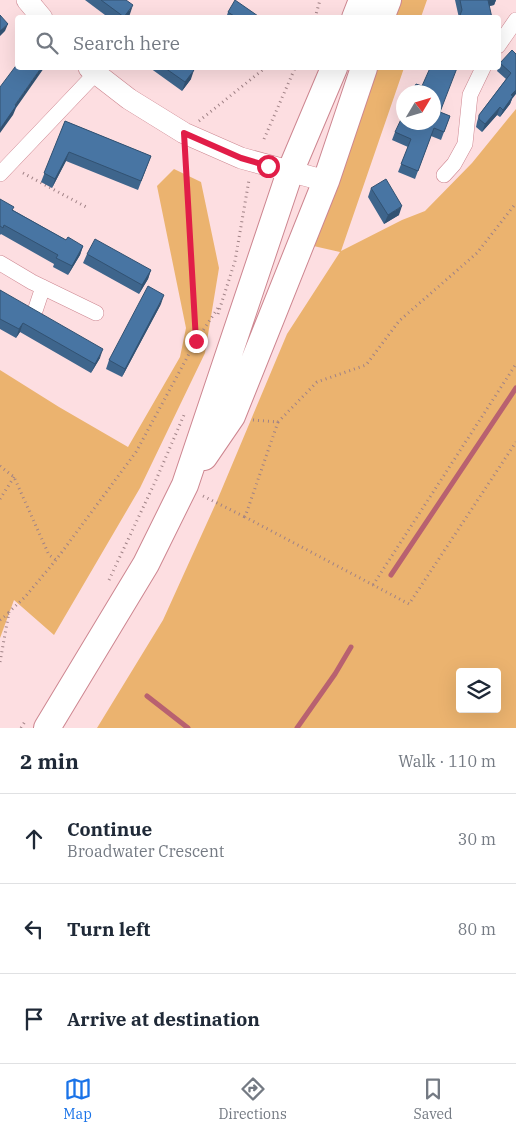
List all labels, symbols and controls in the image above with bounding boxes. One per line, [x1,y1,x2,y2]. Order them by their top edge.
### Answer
search box [15,15,501,70]
icon: search [33,29,61,57]
text: Search here [73,31,180,55]
north arrow [396,85,441,130]
route start [257,155,280,178]
route end [185,330,208,353]
map controls [456,668,501,713]
button: layers [456,668,501,713]
text: 2 min [20,747,79,775]
text: Walk · 110 m [398,751,496,771]
text: Continue [67,817,152,841]
icon: ahead [20,825,48,853]
text: 30 m [458,829,496,849]
text: Broadwater Crescent [67,841,225,861]
icon: left [20,915,48,943]
text: Turn left [67,917,150,941]
text: 80 m [458,919,496,939]
icon: arrive [20,1005,48,1033]
text: Arrive at destination [67,1007,260,1031]
tab: Map [63,1075,92,1123]
tab: Directions [218,1075,287,1123]
tab: Saved [413,1075,453,1123]

